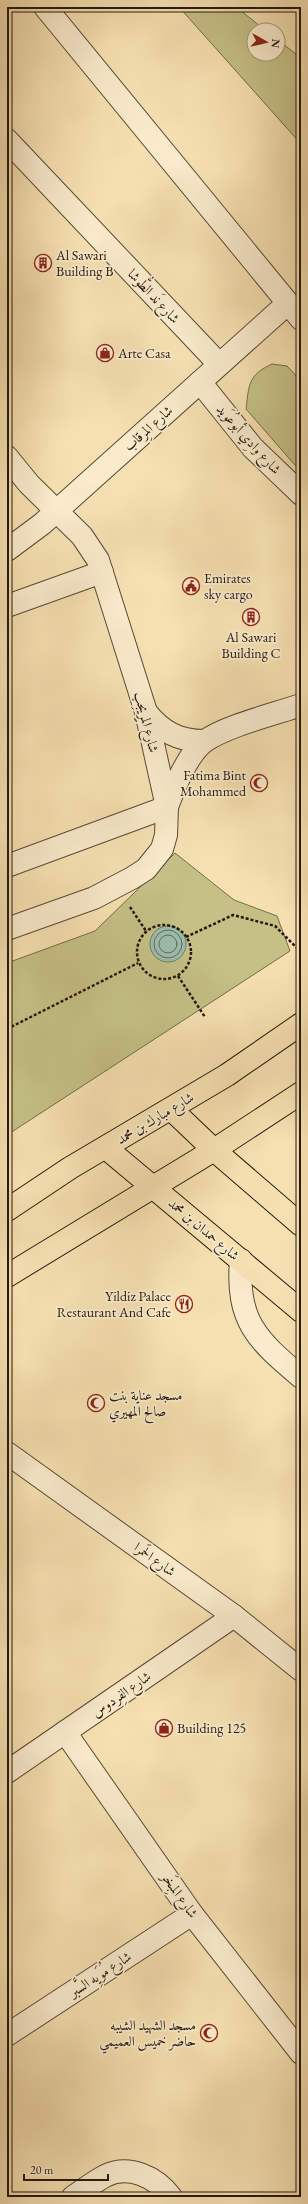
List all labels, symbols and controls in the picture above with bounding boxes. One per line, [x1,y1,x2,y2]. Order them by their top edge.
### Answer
north arrow [246,22,286,62]
text: N [268,38,283,49]
place label: Al Sawari Building B [55,246,113,280]
building icon: Al Sawari Building B [33,253,53,273]
street label: شارع نَد الطُّوشا [122,262,187,329]
shop icon: Arte Casa [95,343,115,363]
place label: Arte Casa [117,344,171,362]
street label: شارع وادِي أبوعُوَيد [211,398,287,480]
street label: شارع المِرقاب [120,401,178,457]
place label: Emirates sky cargo [204,569,253,603]
public building icon: Emirates sky cargo [181,576,201,596]
building icon: Al Sawari Building C [241,607,261,627]
place label: Al Sawari Building C [221,628,281,662]
street label: شارع المِرِيجِب [128,690,163,755]
place label: Fatima Bint Mohammed [180,766,247,800]
mosque icon: Fatima Bint Mohammed [249,773,269,793]
street label: شارع مبارك بن محمد [113,1088,198,1151]
street label: شارع حمدان بن محمد [163,1194,243,1266]
place label: Yildiz Palace Restaurant And Cafe [57,1287,172,1321]
restaurant icon: Yildiz Palace Restaurant And Cafe [174,1294,194,1314]
place label: مسجد عناية بنت صالح المهيري [109,1386,182,1424]
mosque icon: مسجد عناية بنت صالح المهيري [86,1393,106,1413]
street label: شارع الحَمرا [129,1537,180,1583]
street label: شارع الفِردوس [88,1667,156,1723]
shop icon: Building 125 [154,1718,174,1738]
place label: Building 125 [177,1719,246,1737]
street label: شارع المِبخَر [154,1866,203,1923]
street label: شارع مُوَيِه السَّبر [62,1945,136,2004]
place label: مسجد الشهيد الشيبه حاضر خميس العميمي [100,2016,196,2054]
mosque icon: مسجد الشهيد الشيبه حاضر خميس العميمي [199,2023,219,2043]
scale bar [24,2156,108,2182]
text: 20 m [30,2162,54,2178]

